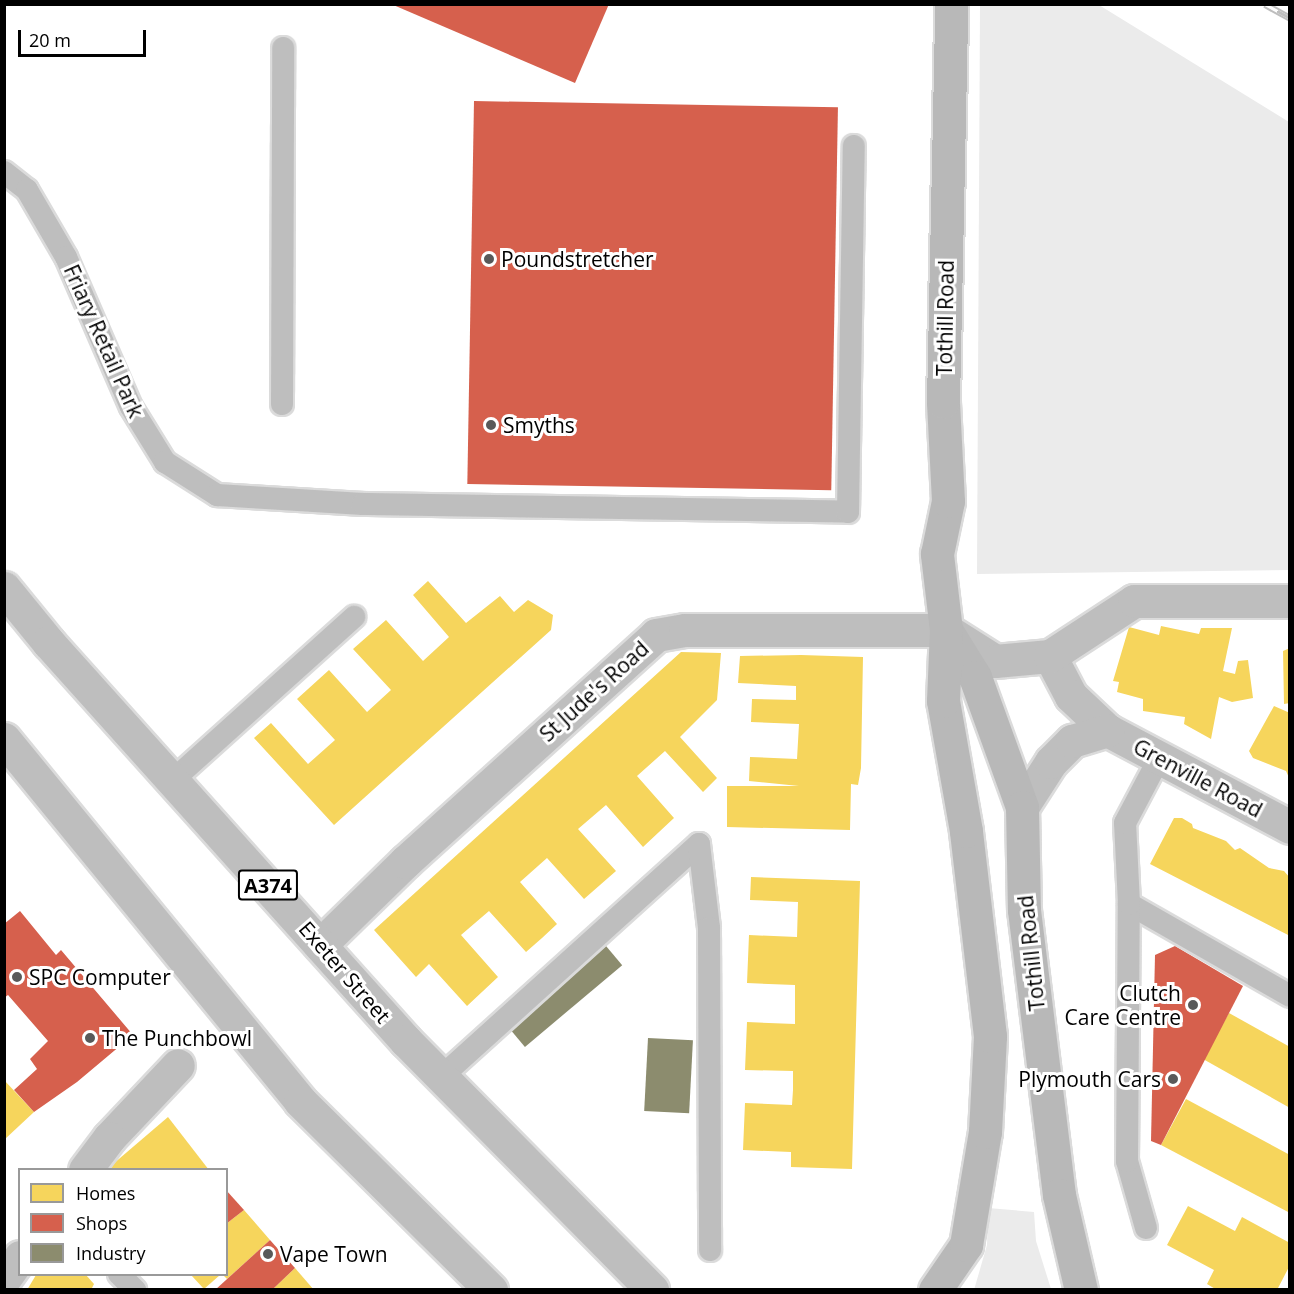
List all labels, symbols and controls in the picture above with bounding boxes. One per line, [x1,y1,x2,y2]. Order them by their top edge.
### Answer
scale bar [21,18,148,56]
text: 20 m [29,28,71,52]
place label: Poundstretcher [501,246,654,272]
marker: Poundstretcher [482,252,496,266]
street label: Tothill Road [931,260,959,376]
street label: Friary Retail Park [59,261,149,421]
place label: Smyths [503,412,575,438]
marker: Smyths [484,418,498,432]
street label: St Jude's Road [534,636,654,746]
street label: Grenville Road [1129,733,1267,823]
road number: A374 [236,868,300,902]
street label: Tothill Road [1012,894,1050,1012]
street label: Exeter Street [294,916,396,1028]
place label: SPC Computer [29,964,171,990]
marker: SPC Computer [10,970,24,984]
place label: Clutch Care Centre [1065,980,1181,1030]
marker: Clutch Care Centre [1186,998,1200,1012]
place label: The Punchbowl [102,1025,252,1051]
marker: The Punchbowl [83,1031,97,1045]
place label: Plymouth Cars [1018,1066,1161,1092]
marker: Plymouth Cars [1166,1072,1180,1086]
legend [18,1168,228,1276]
text: Homes [76,1181,135,1205]
text: Shops [76,1211,127,1235]
text: Industry [76,1241,146,1265]
place label: Vape Town [280,1241,388,1267]
marker: Vape Town [261,1247,275,1261]

